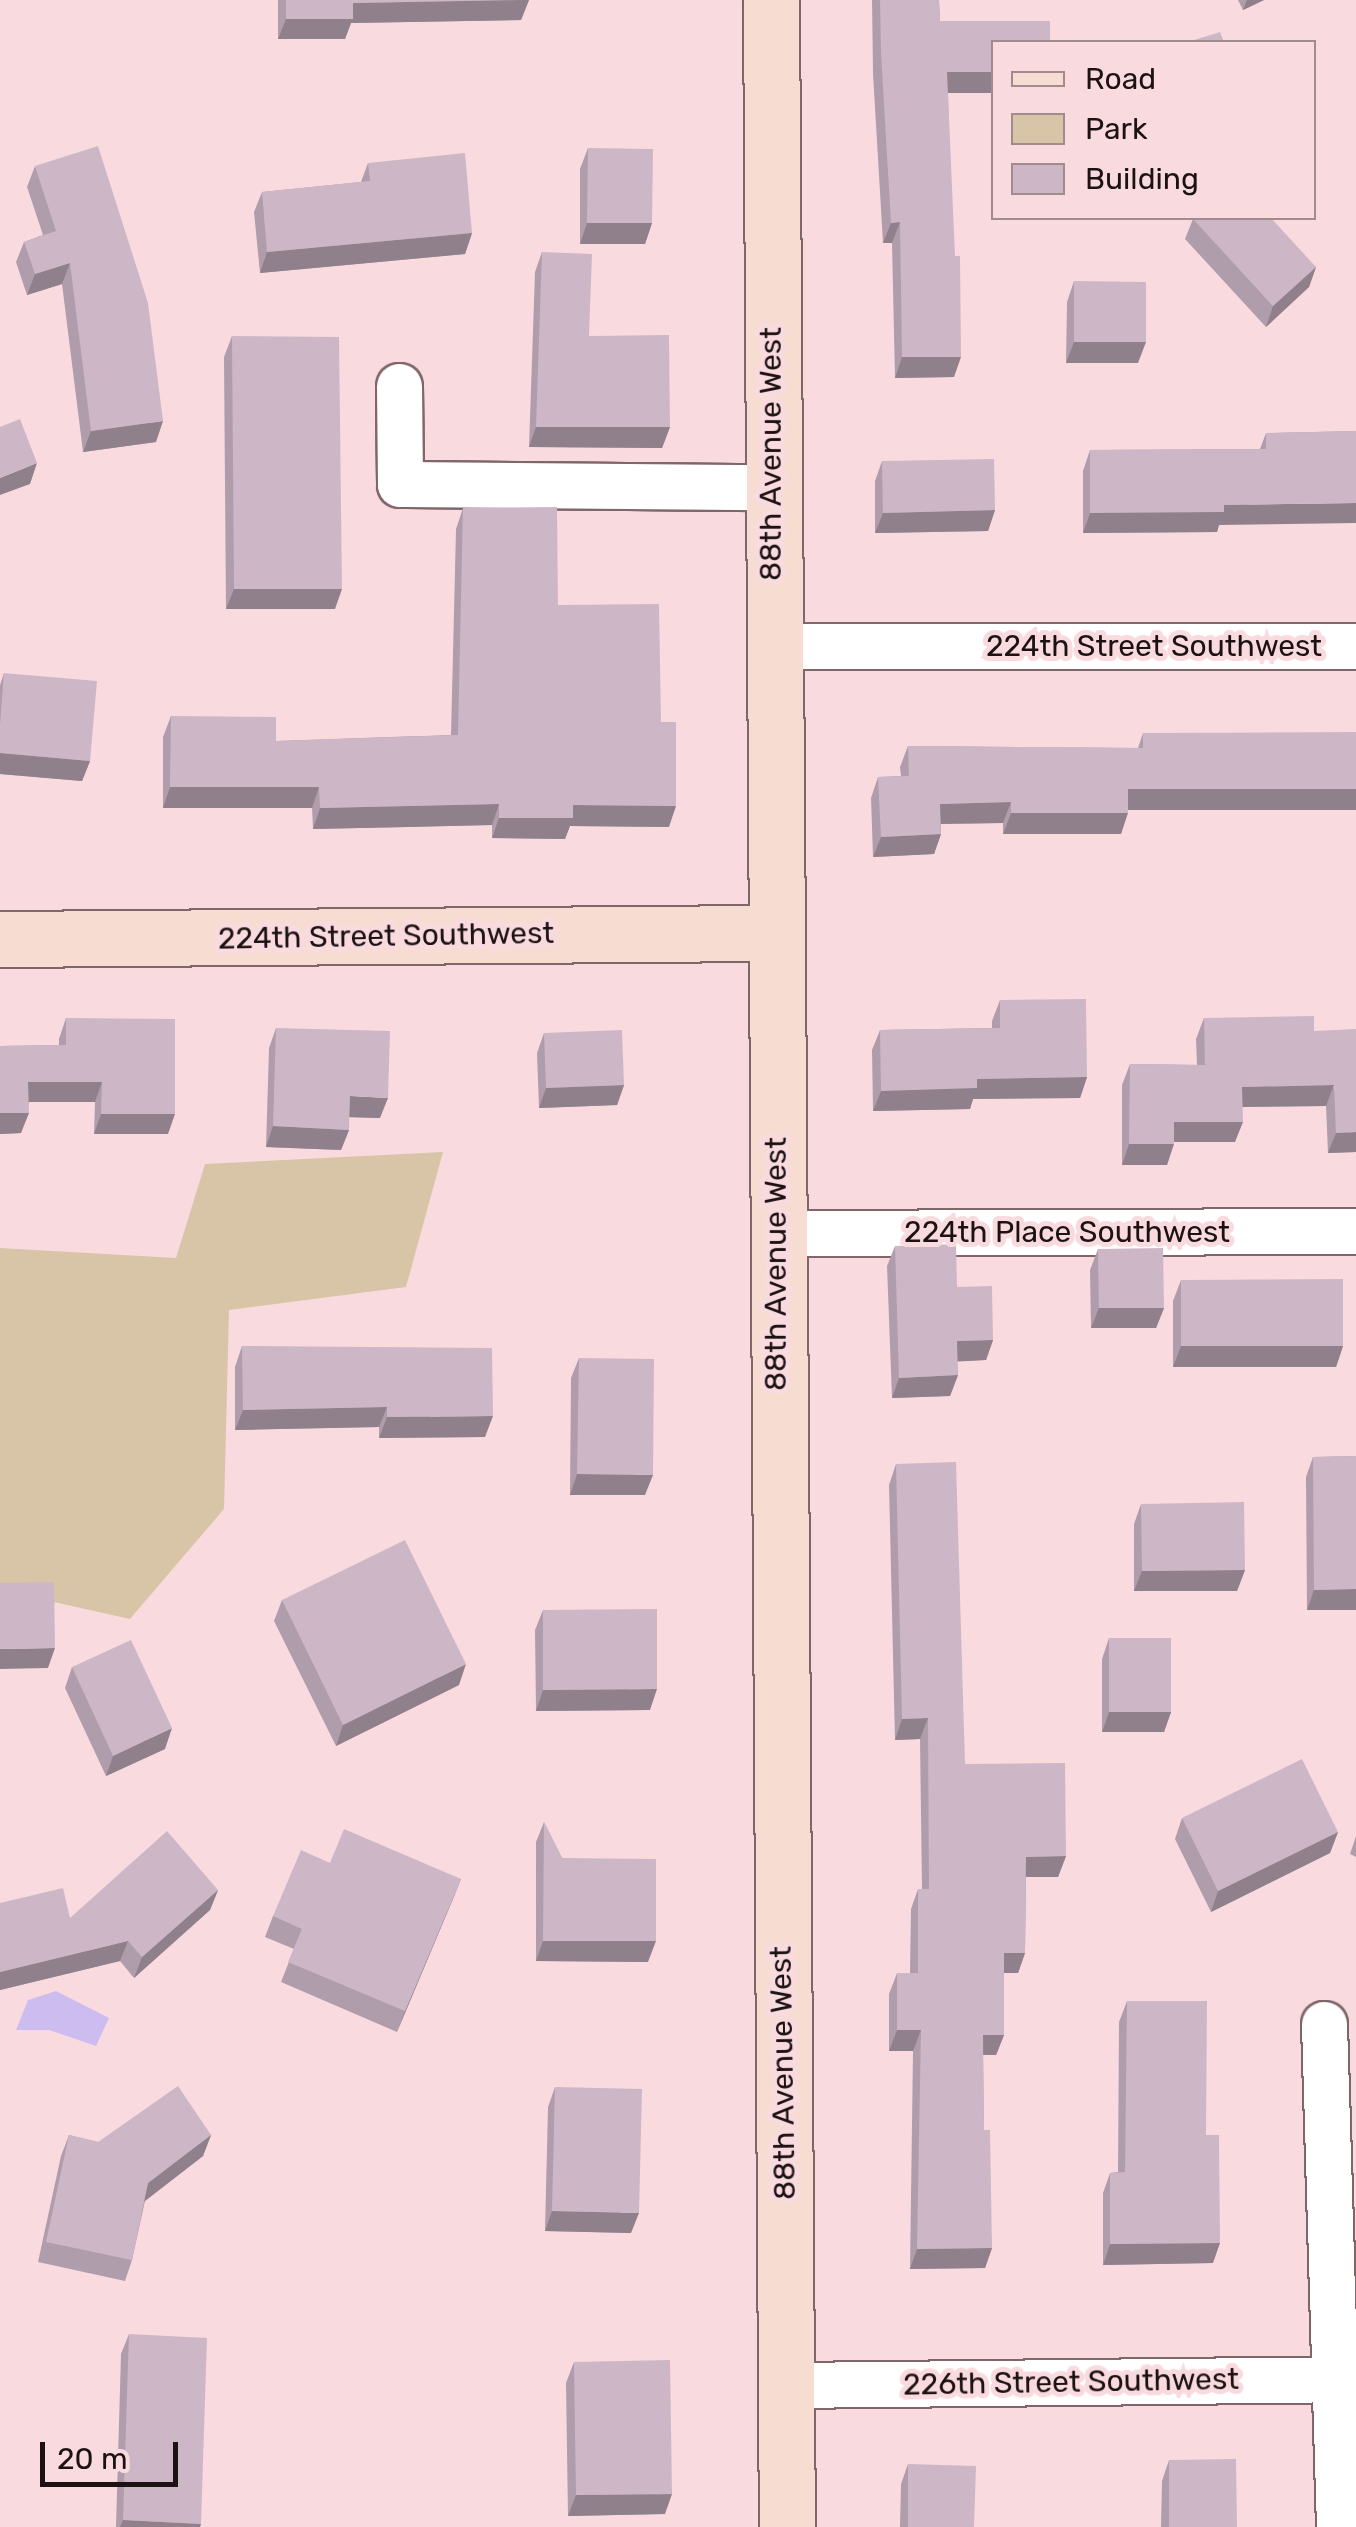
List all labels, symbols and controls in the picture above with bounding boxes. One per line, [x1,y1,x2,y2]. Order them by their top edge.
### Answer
legend [991,40,1316,220]
text: Road [1085,61,1156,97]
text: Park [1085,111,1147,147]
text: Building [1085,161,1199,197]
street label: 88th Avenue West [753,326,789,582]
street label: 224th Street Southwest [986,628,1322,664]
street label: 224th Street Southwest [218,915,554,957]
street label: 88th Avenue West [758,1136,794,1392]
street label: 224th Place Southwest [904,1214,1230,1250]
street label: 88th Avenue West [763,1945,803,2201]
street label: 226th Street Southwest [903,2361,1239,2403]
scale bar [45,2422,182,2484]
text: 20 m [57,2441,128,2477]

